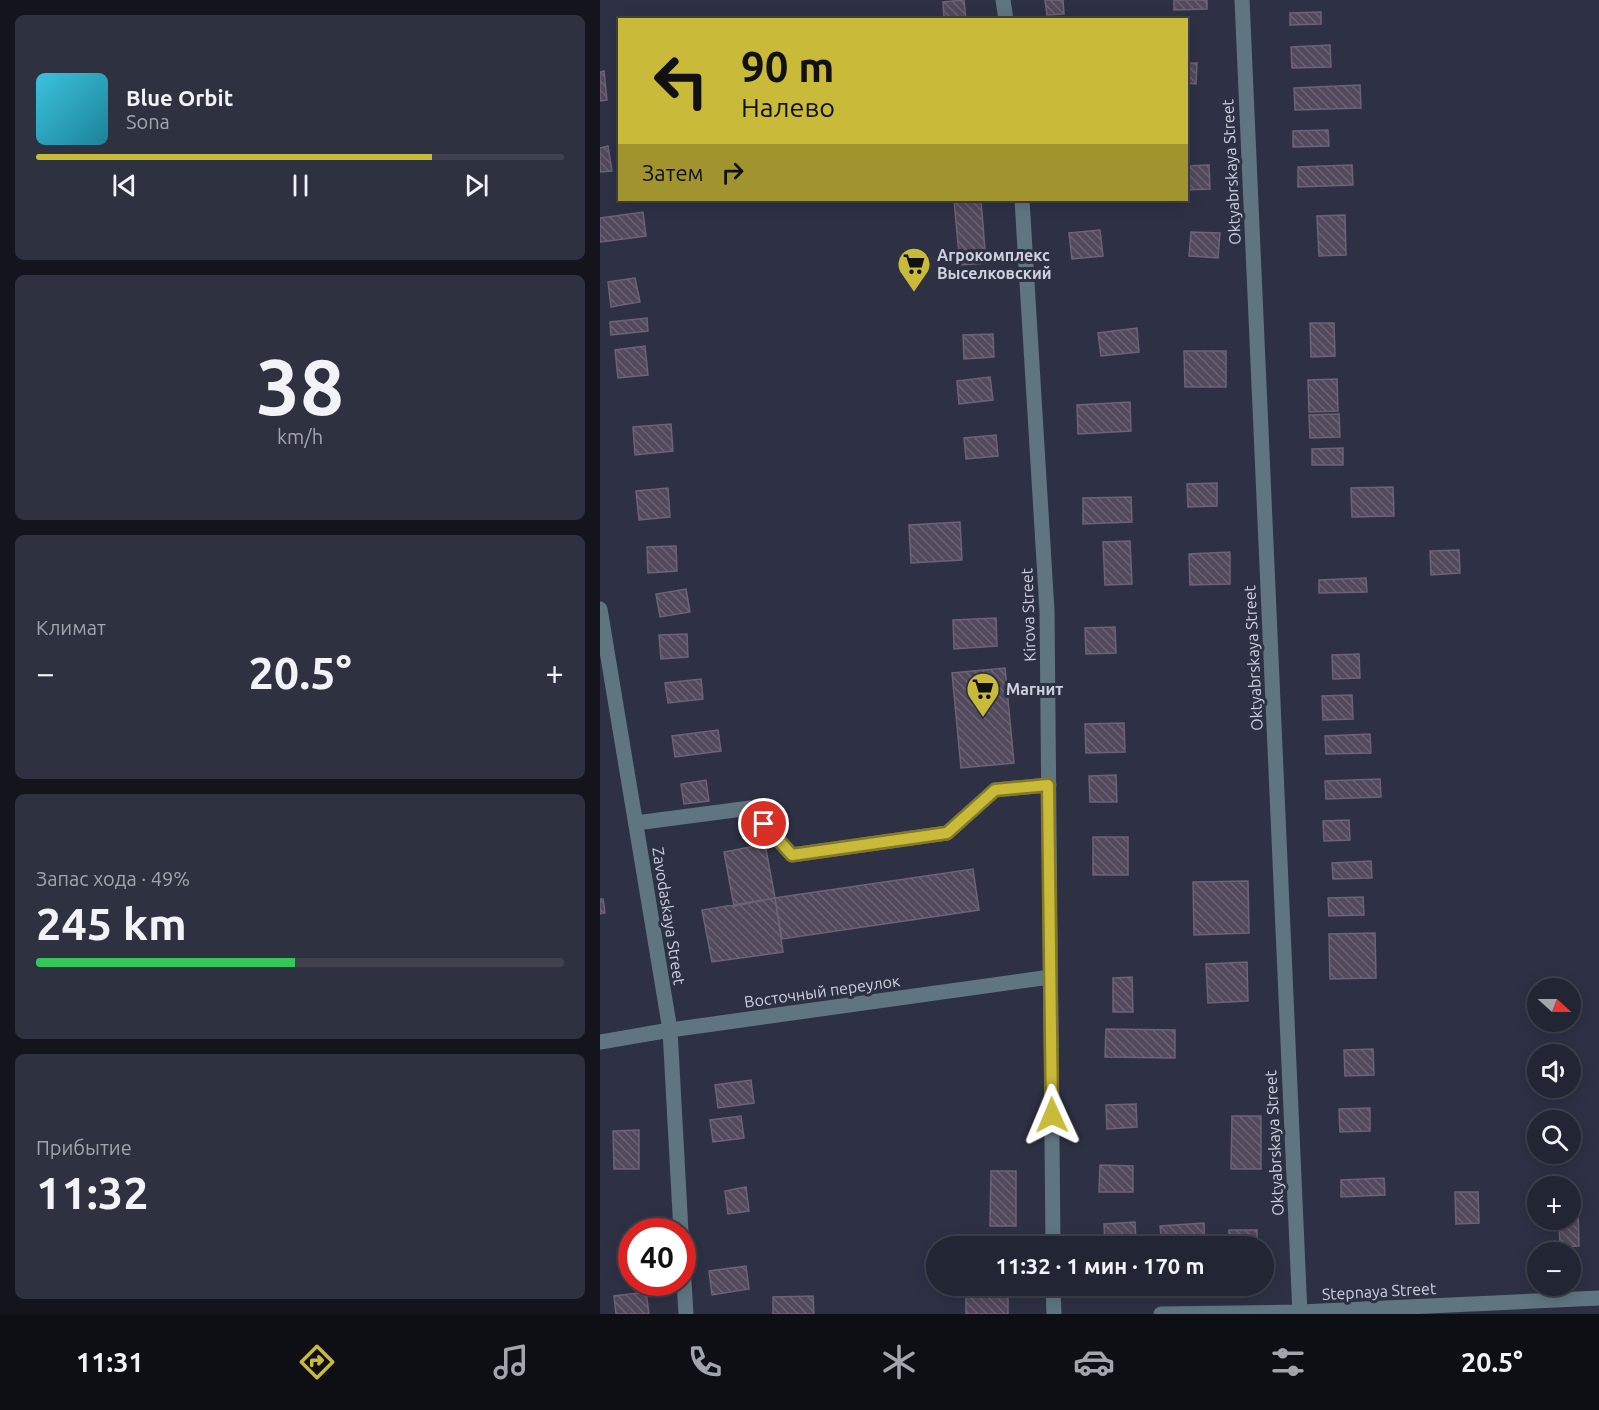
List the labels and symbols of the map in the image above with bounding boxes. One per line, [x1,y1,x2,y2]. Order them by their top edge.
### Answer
street label: Oktyabrskaya Street [1218,98,1244,245]
supermarket icon: Агрокомплекс Выселковский [896,246,932,293]
place label: Агрокомплекс Выселковский [937,246,1052,282]
street label: Kirova Street [1017,567,1039,662]
street label: Oktyabrskaya Street [1240,584,1266,731]
supermarket icon: Магнит [965,671,1001,718]
place label: Магнит [1006,680,1063,698]
pin [738,798,789,849]
street label: Zavodaskaya Street [649,846,689,987]
street label: Восточный переулок [743,971,901,1011]
north arrow [1527,978,1581,1032]
street label: Oktyabrskaya Street [1261,1069,1287,1216]
position arrow [1020,1083,1084,1147]
speed limit sign: 40 [618,1218,696,1296]
street label: Stepnaya Street [1321,1279,1437,1303]

